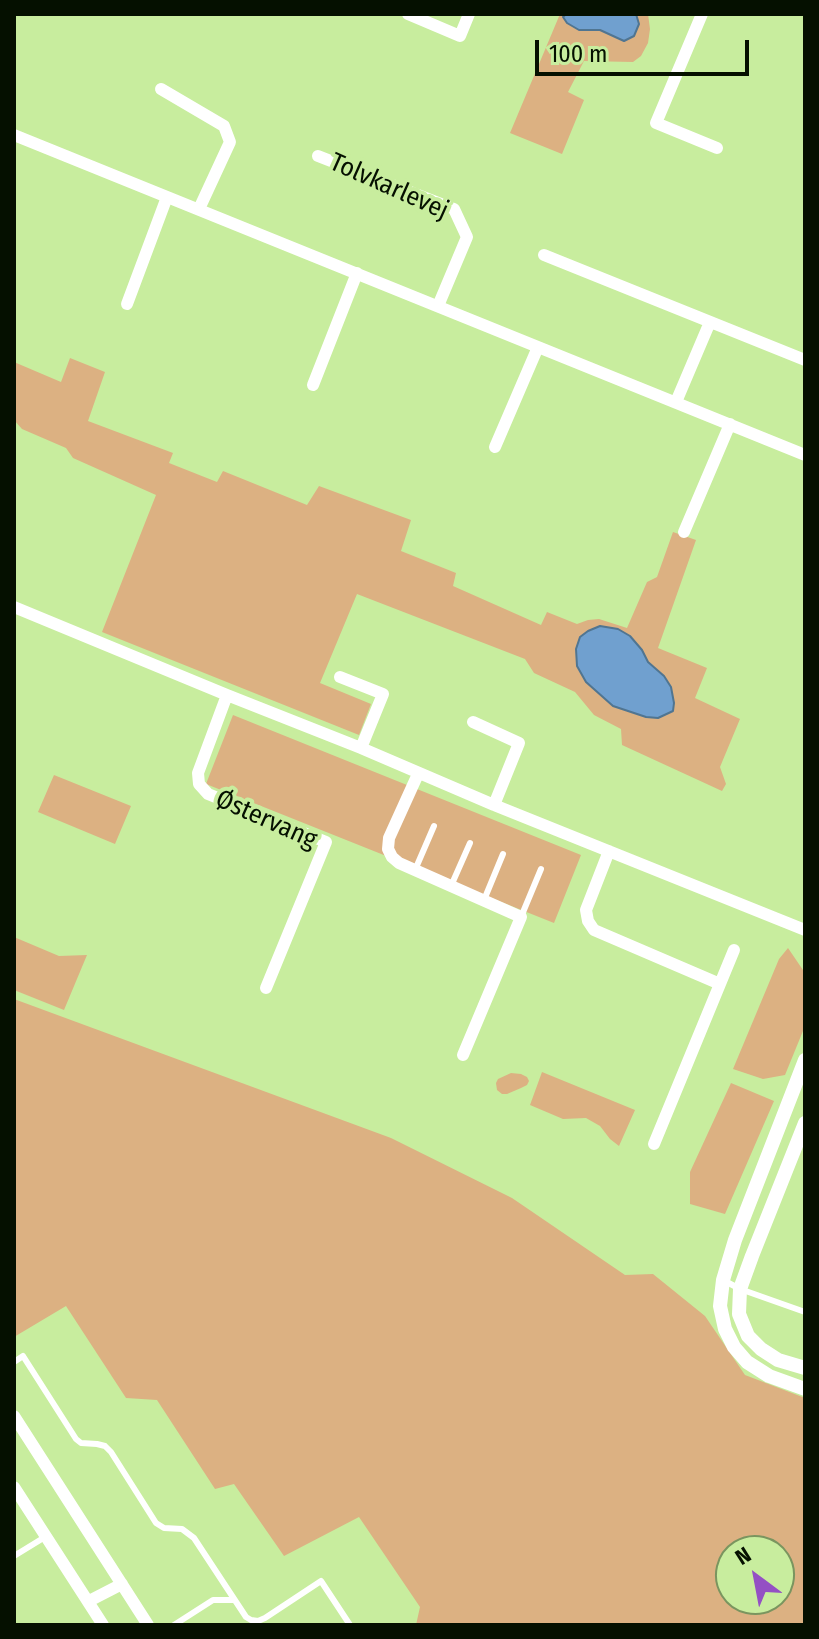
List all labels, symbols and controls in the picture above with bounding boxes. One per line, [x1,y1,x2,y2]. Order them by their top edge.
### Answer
scale bar [539,24,753,74]
text: 100 m [549,40,607,68]
street label: Tolvkarlevej [325,147,453,227]
street label: Østervang [211,784,321,856]
north arrow [715,1535,795,1615]
text: N [730,1541,756,1571]

